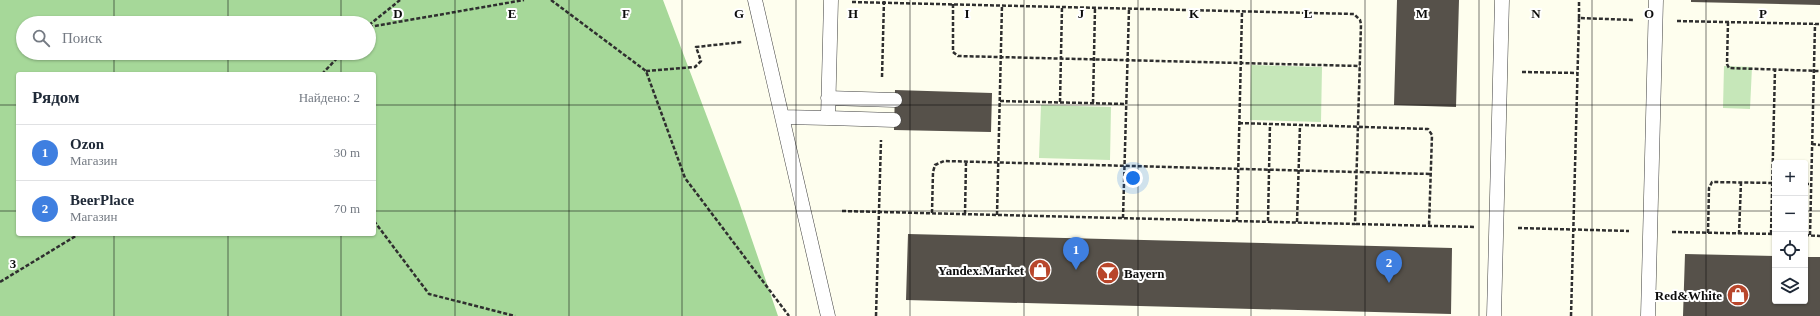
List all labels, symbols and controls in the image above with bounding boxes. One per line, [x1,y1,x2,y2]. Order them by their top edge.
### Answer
text: D [393,6,403,21]
text: E [508,6,516,21]
text: F [622,6,630,21]
text: G [734,6,744,21]
text: H [848,6,858,21]
text: I [964,6,970,21]
text: J [1078,6,1085,21]
text: K [1189,6,1200,21]
text: L [1304,6,1313,21]
text: M [1416,6,1428,21]
text: N [1531,6,1541,21]
text: O [1644,6,1654,21]
text: P [1759,6,1767,21]
search box [16,16,376,60]
icon: search [30,27,52,49]
text: Поиск [62,30,102,46]
text: Рядом [32,88,80,107]
text: Найдено: 2 [299,90,360,105]
text: Ozon [70,136,104,152]
text: 1 [42,145,48,160]
text: 30 m [334,145,360,160]
text: Магазин [70,153,117,168]
map controls [1772,160,1808,304]
button: + [1772,160,1808,196]
your location [1123,168,1143,188]
text: BeerPlace [70,192,134,208]
button: − [1772,196,1808,232]
text: 2 [42,201,48,216]
text: 70 m [334,201,360,216]
text: Магазин [70,209,117,224]
button: locate [1772,232,1808,268]
pin: 1 [1063,237,1089,270]
pin: 2 [1376,250,1402,283]
text: 3 [10,256,17,271]
shop icon: Yandex.Market [1027,257,1053,283]
bar icon: Bayern [1095,260,1121,286]
place label: Yandex.Market [938,263,1025,278]
place label: Bayern [1124,266,1165,281]
button: layers [1772,268,1808,304]
shop icon: Red&White [1725,282,1751,308]
place label: Red&White [1655,288,1722,303]

